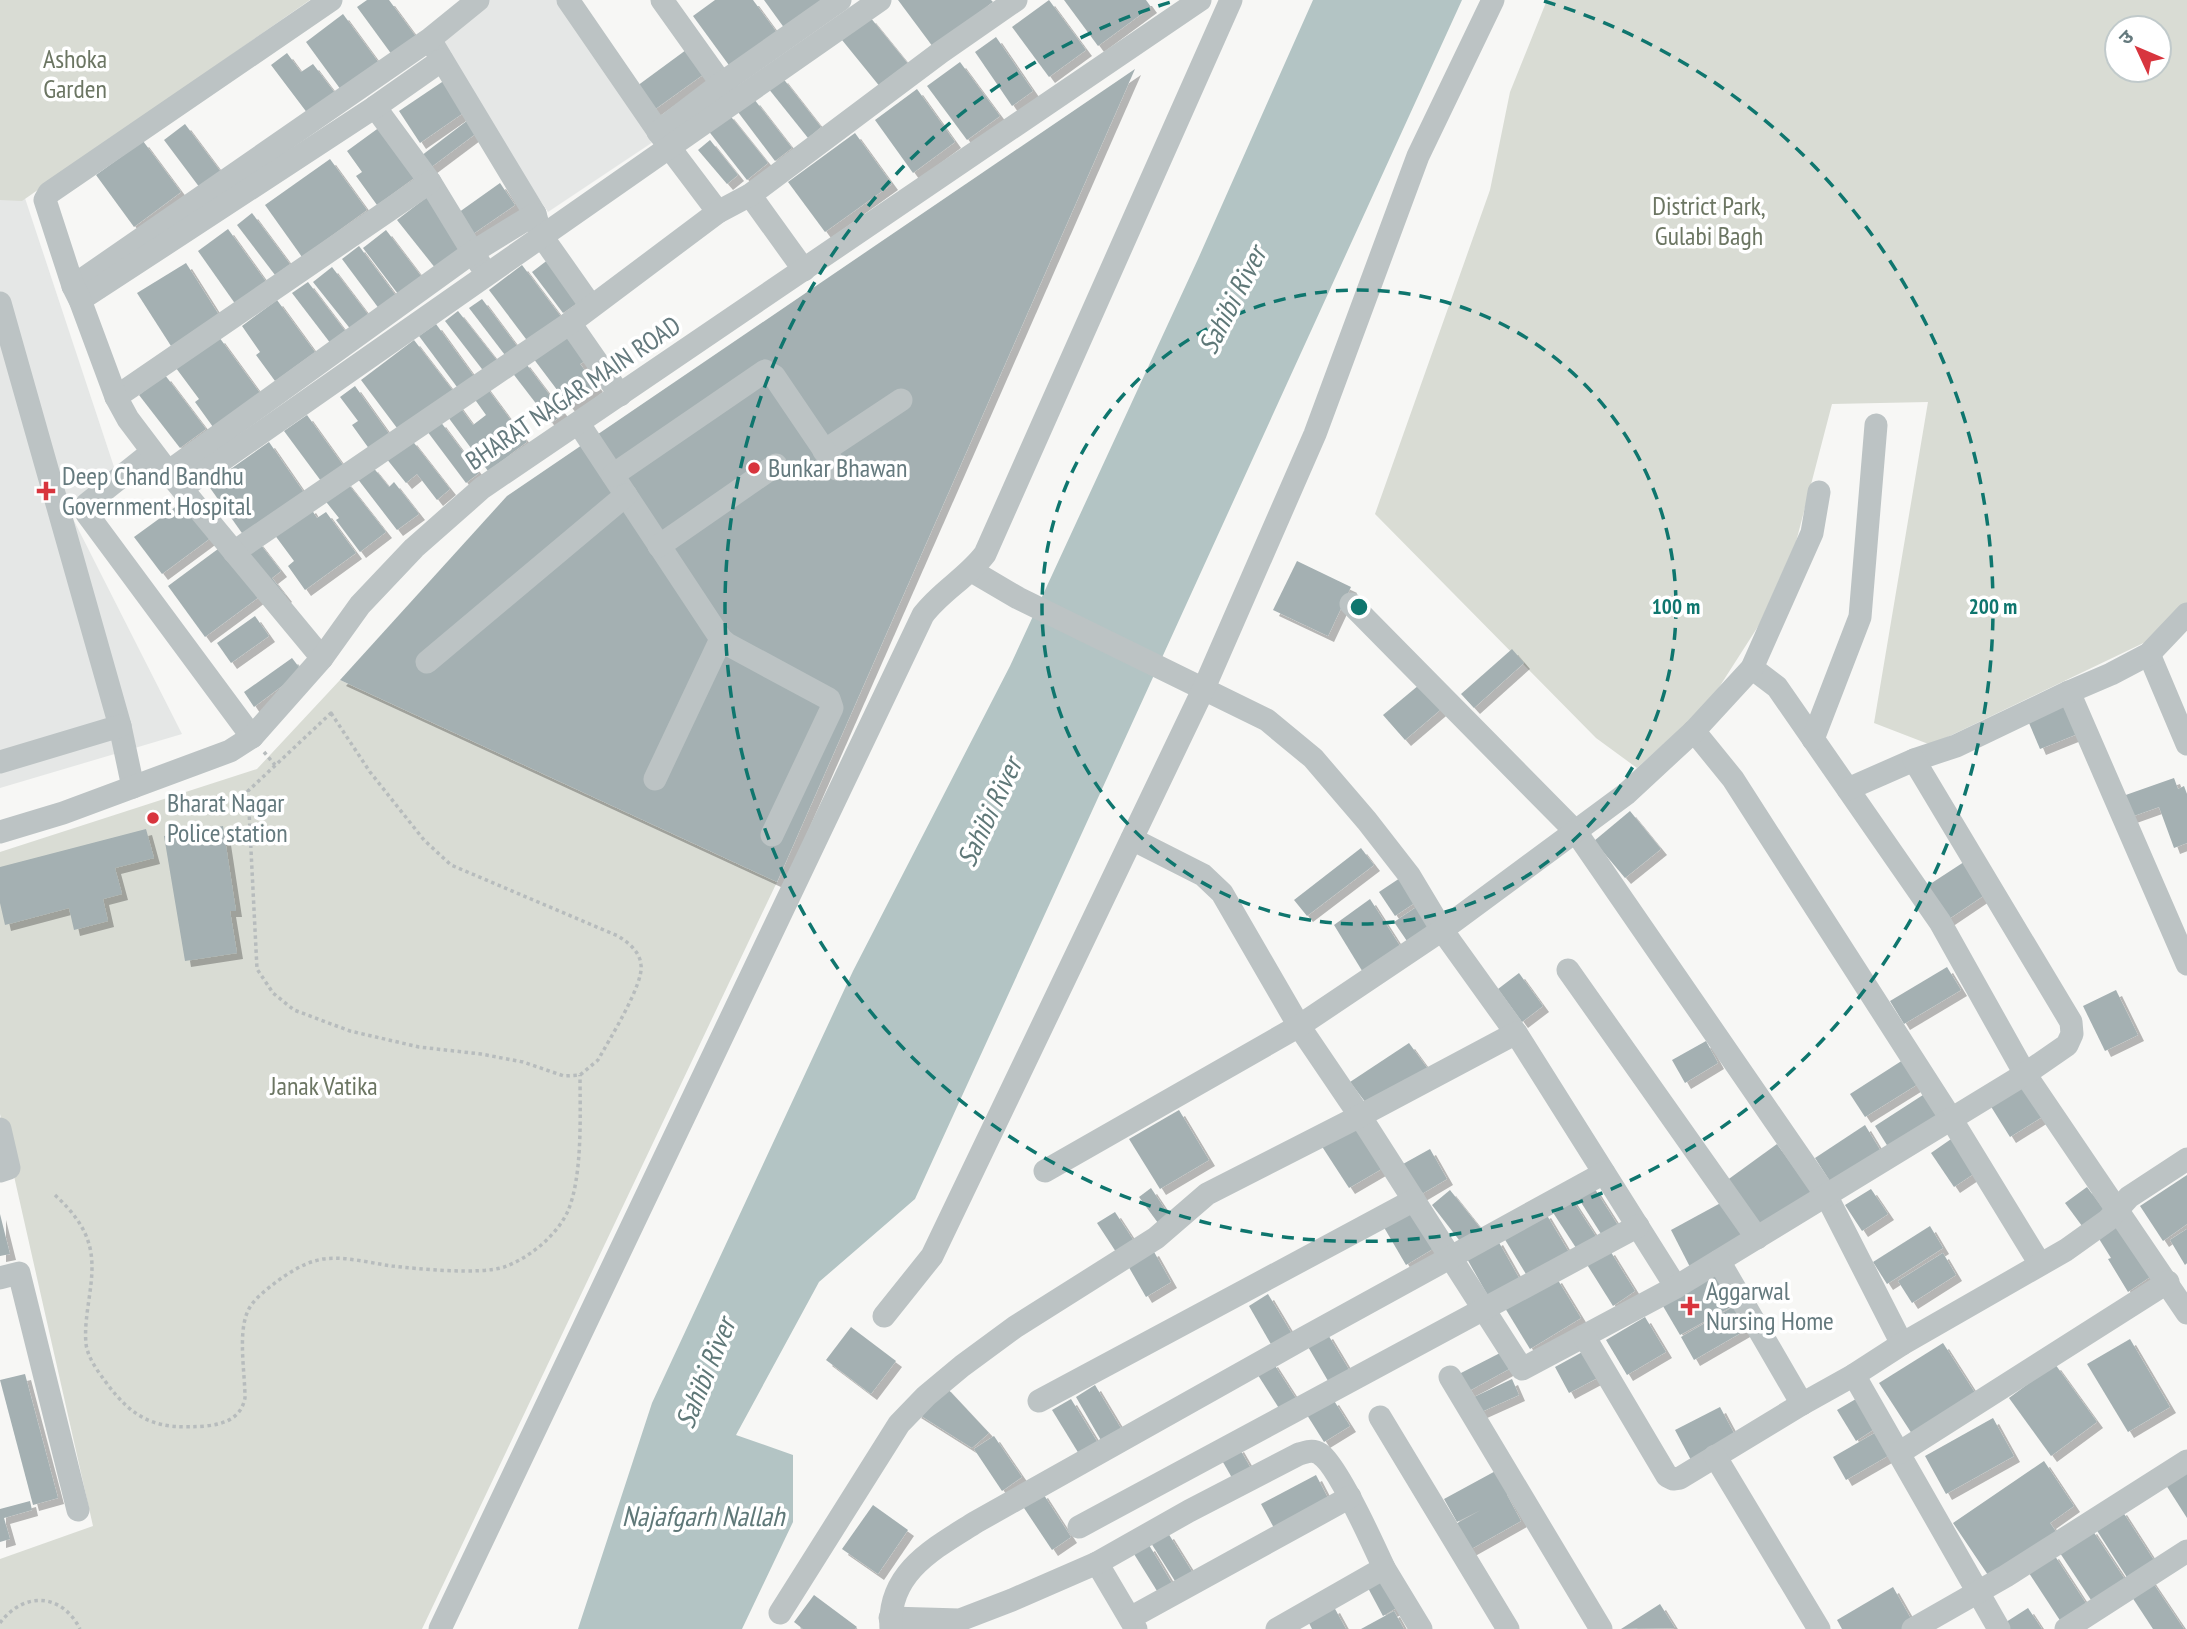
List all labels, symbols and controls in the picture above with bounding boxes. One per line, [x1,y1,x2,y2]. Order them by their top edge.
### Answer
north arrow [2103,14,2173,84]
text: उ [2113,24,2139,50]
park label: Ashoka Garden [43,42,107,105]
park label: District Park, Gulabi Bagh [1652,189,1766,252]
water label: Sahibi River [1189,236,1276,360]
street label: BHARAT NAGAR MAIN ROAD [459,308,686,477]
place label: Bunkar Bhawan [768,451,907,484]
place label: Deep Chand Bandhu Government Hospital [62,459,251,522]
marker: Bunkar Bhawan [746,460,762,476]
marker: Deep Chand Bandhu Government Hospital [36,481,56,501]
text: 100 m [1652,593,1700,620]
text: 200 m [1969,593,2017,620]
centre of rings [1347,595,1371,619]
water label: Sahibi River [947,748,1032,872]
place label: Bharat Nagar Police station [167,786,288,849]
marker: Bharat Nagar Police station [145,810,161,826]
park label: Janak Vatika [269,1069,378,1102]
place label: Aggarwal Nursing Home [1706,1274,1834,1337]
marker: Aggarwal Nursing Home [1680,1296,1700,1316]
water label: Sahibi River [666,1308,745,1433]
water label: Najafgarh Nallah [622,1497,786,1534]

